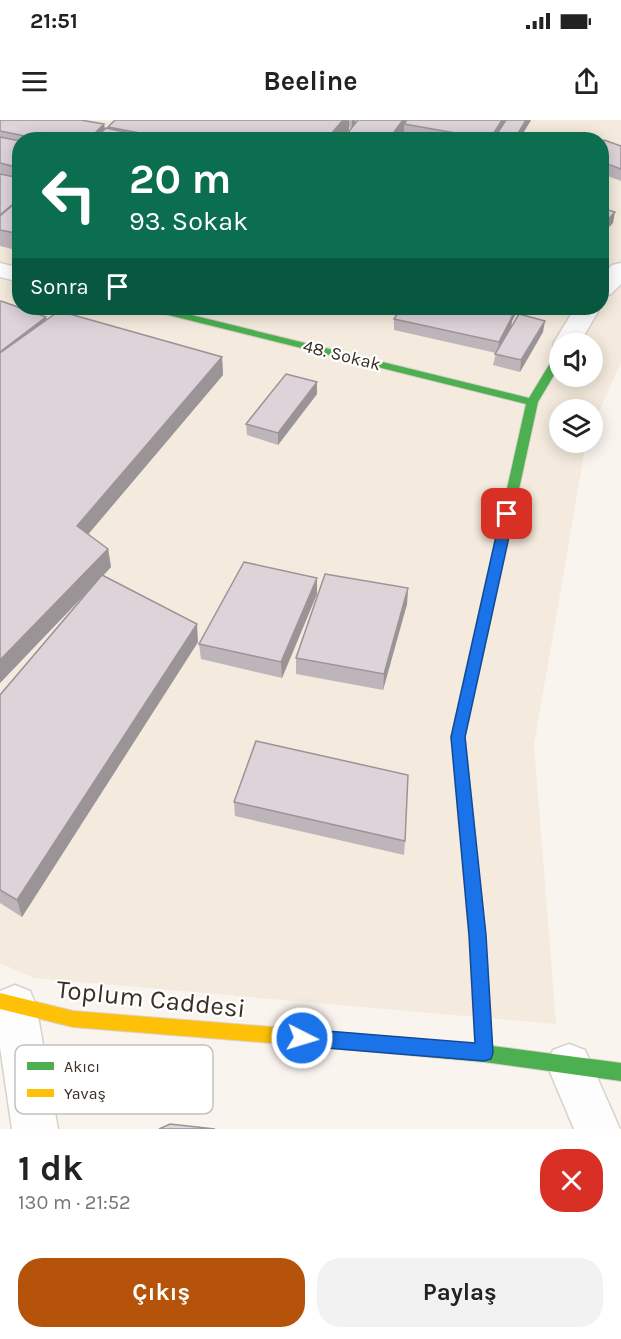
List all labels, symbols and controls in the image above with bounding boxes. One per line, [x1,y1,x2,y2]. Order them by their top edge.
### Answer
text: 21:51 [30,8,78,34]
icon: menu [18,65,51,98]
text: Beeline [263,65,358,97]
icon: share [570,65,603,98]
text: 20 m [129,154,231,204]
icon: left [30,156,108,234]
text: 93. Sokak [129,205,248,237]
icon: arrive [101,270,134,303]
text: Sonra [30,274,89,300]
map controls [549,333,603,453]
button: sound [549,333,603,387]
street label: 48. Sokak [301,335,383,375]
button: layers [549,399,603,453]
pin [481,488,532,539]
icon: arrive [490,497,523,530]
street label: Toplum Caddesi [55,974,247,1024]
position arrow [270,1006,334,1070]
legend [15,1045,213,1114]
text: Akıcı [64,1057,100,1076]
text: Yavaş [64,1084,106,1103]
text: 1 dk [18,1147,83,1189]
button: close [540,1149,603,1212]
text: 130 m · 21:52 [18,1191,131,1214]
button: Çıkış [18,1258,305,1327]
button: Paylaş [317,1258,603,1327]

